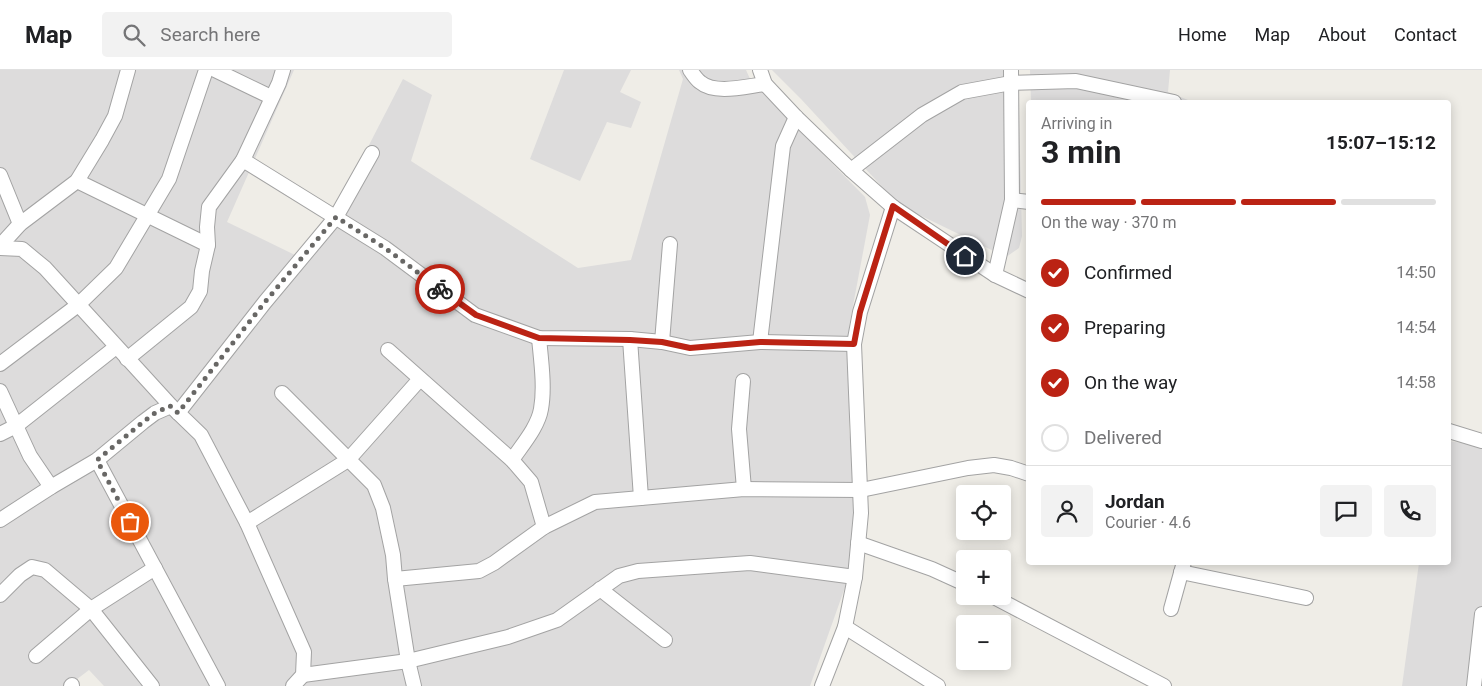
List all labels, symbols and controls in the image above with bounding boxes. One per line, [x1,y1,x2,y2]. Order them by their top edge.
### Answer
search box [102,12,452,57]
text: Map [25,21,72,49]
icon: search [120,21,148,49]
text: Search here [160,23,260,46]
text: Home [1178,24,1227,45]
text: Map [1255,24,1290,45]
text: About [1318,24,1366,45]
text: Contact [1394,24,1457,45]
text: Arriving in [1041,114,1112,133]
text: 15:07–15:12 [1326,131,1436,154]
text: 3 min [1041,133,1121,171]
text: On the way · 370 m [1041,213,1177,232]
pin [944,235,986,277]
icon: home [951,242,979,270]
icon: check [1041,259,1069,287]
text: Confirmed [1084,261,1172,284]
text: 14:50 [1396,263,1436,282]
courier [415,264,465,314]
icon: bike [426,275,454,303]
icon: check [1041,314,1069,342]
text: Preparing [1084,316,1166,339]
text: 14:54 [1396,318,1436,337]
icon: check [1041,369,1069,397]
text: On the way [1084,371,1177,394]
text: 14:58 [1396,373,1436,392]
text: Delivered [1084,426,1162,449]
map controls [956,485,1011,670]
button: locate [956,485,1011,540]
button: person [1041,485,1093,537]
button: chat [1320,485,1372,537]
button: phone [1384,485,1436,537]
text: Jordan [1105,490,1165,513]
pin [109,501,151,543]
icon: bag [116,508,144,536]
text: Courier · 4.6 [1105,513,1191,532]
button: + [956,550,1011,605]
button: − [956,615,1011,670]

